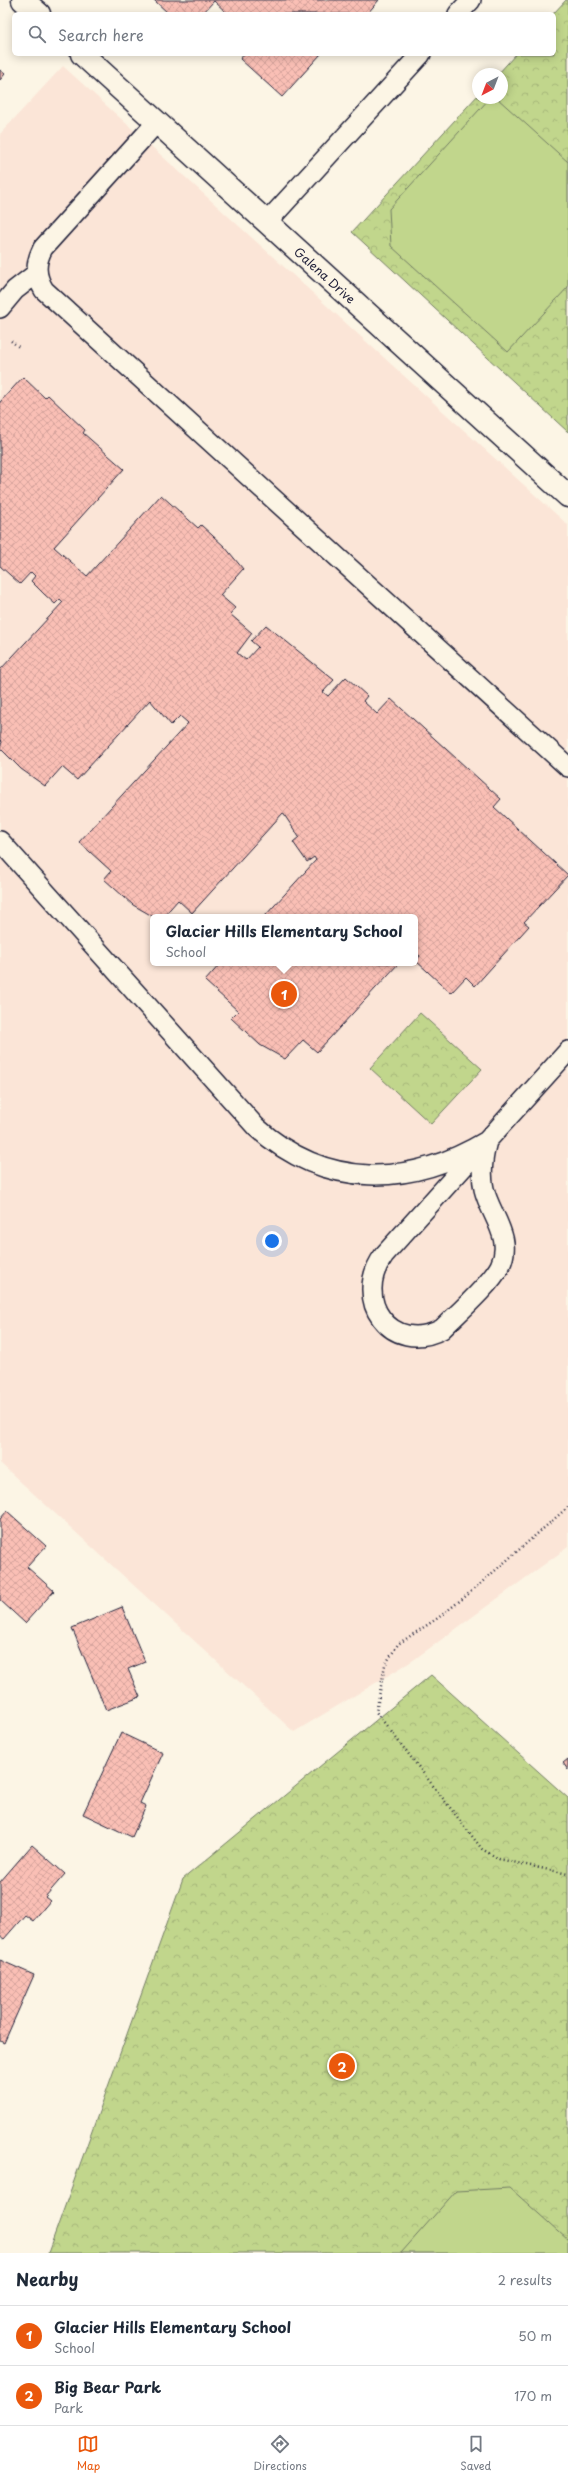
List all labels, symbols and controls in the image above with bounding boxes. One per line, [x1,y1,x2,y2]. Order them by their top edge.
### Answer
search box [12,12,556,56]
icon: search [26,23,48,45]
text: Search here [58,23,144,46]
north arrow [472,68,508,104]
street label: Galena Drive [290,243,360,307]
popup [150,914,418,966]
text: Glacier Hills Elementary School [165,919,403,942]
text: School [165,942,206,961]
pin: 1 [271,979,297,1009]
your location [262,1231,282,1251]
pin: 2 [329,2051,355,2081]
text: Nearby [16,2266,78,2292]
text: 2 results [498,2270,552,2289]
text: Glacier Hills Elementary School [54,2315,291,2338]
text: 1 [26,2326,32,2345]
text: 50 m [518,2326,552,2345]
text: School [54,2338,95,2357]
text: Big Bear Park [54,2375,161,2398]
text: 2 [24,2386,34,2405]
text: 170 m [514,2386,552,2405]
text: Park [54,2398,83,2417]
tab: Map [77,2433,100,2474]
tab: Directions [253,2433,307,2474]
tab: Saved [460,2433,491,2474]

